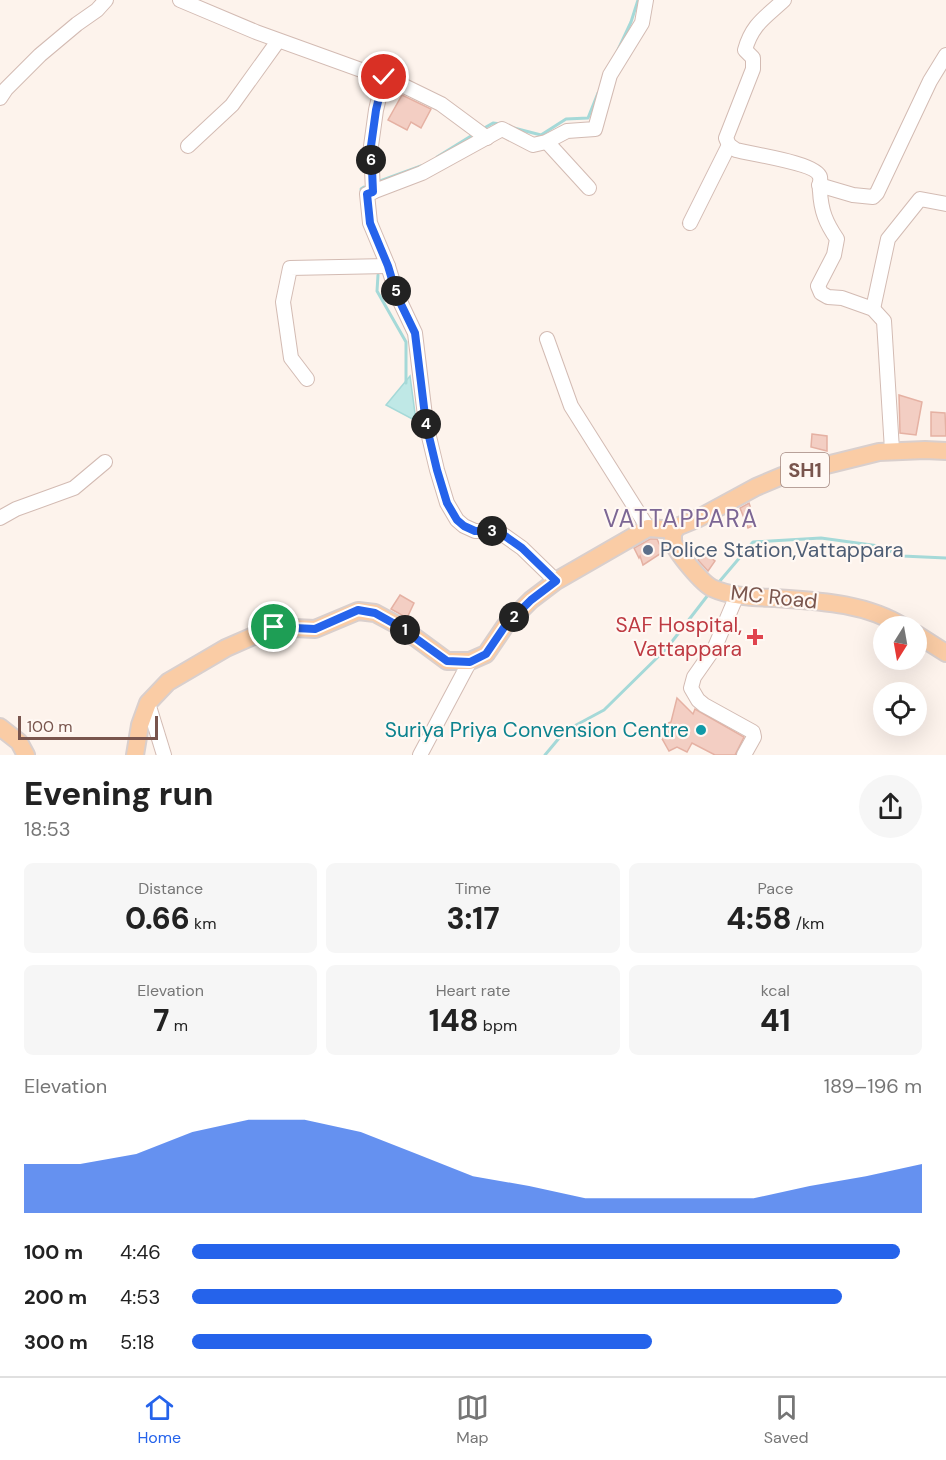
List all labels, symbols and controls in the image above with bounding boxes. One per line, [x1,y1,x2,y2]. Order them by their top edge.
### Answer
pin [358,51,409,102]
icon: check [367,60,400,93]
pin: 6 [356,145,386,175]
text: 6 [366,149,376,170]
pin: 5 [381,276,411,306]
text: 5 [391,280,401,301]
pin: 4 [411,409,441,439]
text: 4 [421,413,431,434]
road number: SH1 [781,453,829,487]
district label: VATTAPPARA [603,503,759,534]
pin: 3 [477,516,507,546]
text: 3 [487,520,497,541]
place label: Police Station,Vattappara [660,536,904,564]
marker: Police Station,Vattappara [641,543,655,557]
street label: MC Road [729,579,819,615]
pin [248,601,299,652]
pin: 2 [499,602,529,632]
text: 2 [509,606,519,627]
icon: arrive [257,610,290,643]
place label: SAF Hospital, Vattappara [615,611,742,663]
pin: 1 [390,615,420,645]
north arrow [873,616,927,670]
map controls [873,616,927,736]
text: 1 [402,619,408,640]
marker: SAF Hospital, Vattappara [746,628,764,646]
button: locate [873,682,927,736]
scale bar [18,713,158,740]
text: 100 m [27,716,72,737]
place label: Suriya Priya Convension Centre [385,716,689,744]
marker: Suriya Priya Convension Centre [694,723,708,737]
text: Evening run [24,772,213,815]
button: share [859,775,922,838]
text: 18:53 [24,816,70,842]
text: Distance [138,878,203,899]
text: Time [455,878,491,899]
text: Pace [757,878,793,899]
text: 0.66 [125,899,190,938]
text: 3:17 [446,899,500,938]
text: 4:58 [726,899,792,938]
text: km [190,913,216,934]
text: /km [792,913,824,934]
text: Elevation [137,980,204,1001]
text: Heart rate [436,980,510,1001]
text: kcal [761,980,790,1001]
text: 7 [153,1001,169,1040]
text: 148 [429,1001,479,1040]
text: 41 [760,1001,791,1040]
text: m [169,1015,188,1036]
text: bpm [479,1015,517,1036]
text: Elevation [24,1073,107,1099]
text: 189–196 m [824,1073,922,1099]
text: 100 m [24,1239,83,1265]
text: 4:46 [120,1239,161,1265]
text: 200 m [24,1284,87,1310]
text: 4:53 [120,1284,160,1310]
text: 300 m [24,1329,88,1355]
text: 5:18 [120,1329,155,1355]
tab: Home [137,1391,181,1448]
tab: Map [456,1391,489,1448]
tab: Saved [764,1391,809,1448]

